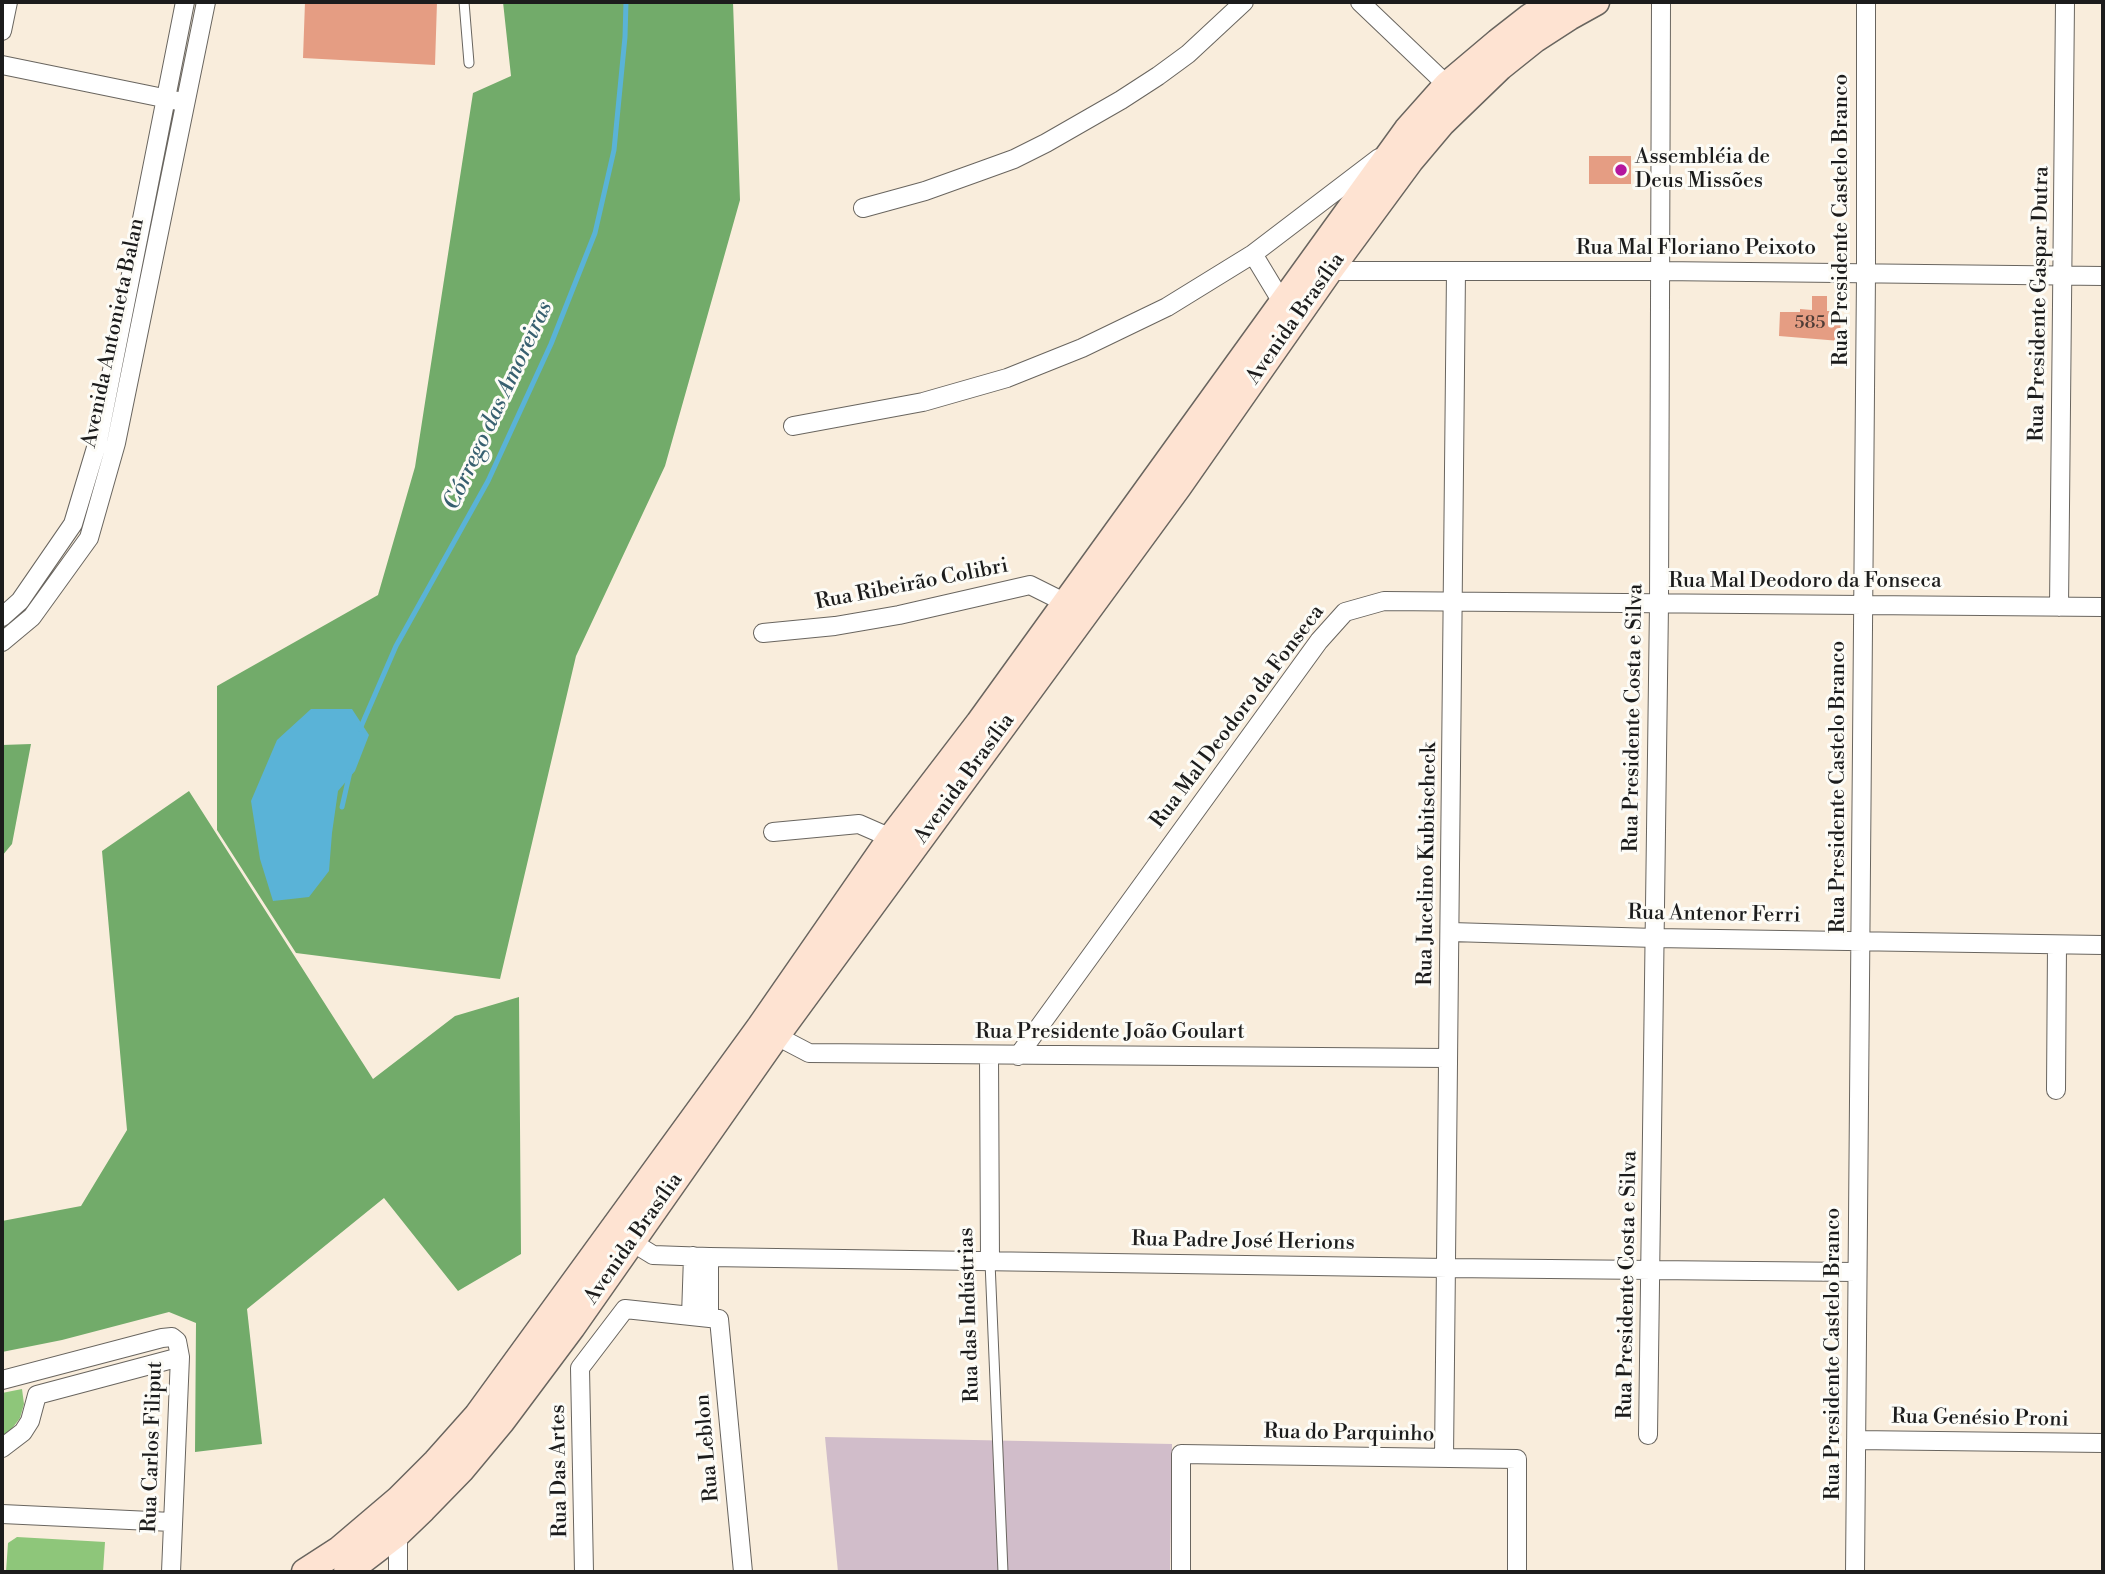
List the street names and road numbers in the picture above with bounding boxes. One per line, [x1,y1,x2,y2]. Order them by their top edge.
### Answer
street label: Rua Presidente Castelo Branco [1829,74,1855,366]
street label: Rua Presidente Gaspar Dutra [2025,166,2055,442]
street label: Avenida Antonieta Balan [77,216,151,450]
street label: Rua Mal Floriano Peixoto [1576,236,1816,262]
street label: Avenida Brasília [1241,248,1351,390]
street label: Rua Ribeirão Colibri [813,554,1011,616]
street label: Rua Mal Deodoro da Fonseca [1668,569,1942,595]
street label: Rua Presidente Costa e Silva [1619,584,1649,852]
street label: Rua Mal Deodoro da Fonseca [1146,600,1330,834]
street label: Rua Presidente Castelo Branco [1826,641,1852,933]
street label: Avenida Brasília [909,709,1021,849]
street label: Rua Jucelino Kubitscheck [1413,742,1443,986]
street label: Rua Antenor Ferri [1627,901,1801,929]
street label: Rua Presidente João Goulart [975,1020,1245,1046]
street label: Rua Presidente Costa e Silva [1613,1151,1643,1419]
street label: Avenida Brasília [579,1168,689,1310]
street label: Rua Presidente Castelo Branco [1821,1208,1847,1500]
street label: Rua das Indústrias [954,1227,986,1403]
street label: Rua Padre José Herions [1131,1227,1355,1257]
street label: Rua Carlos Filiput [137,1361,169,1533]
street label: Rua Leblon [691,1393,725,1503]
street label: Rua Das Artes [546,1404,574,1538]
street label: Rua Genésio Proni [1891,1405,2069,1433]
street label: Rua do Parquinho [1263,1420,1435,1448]

